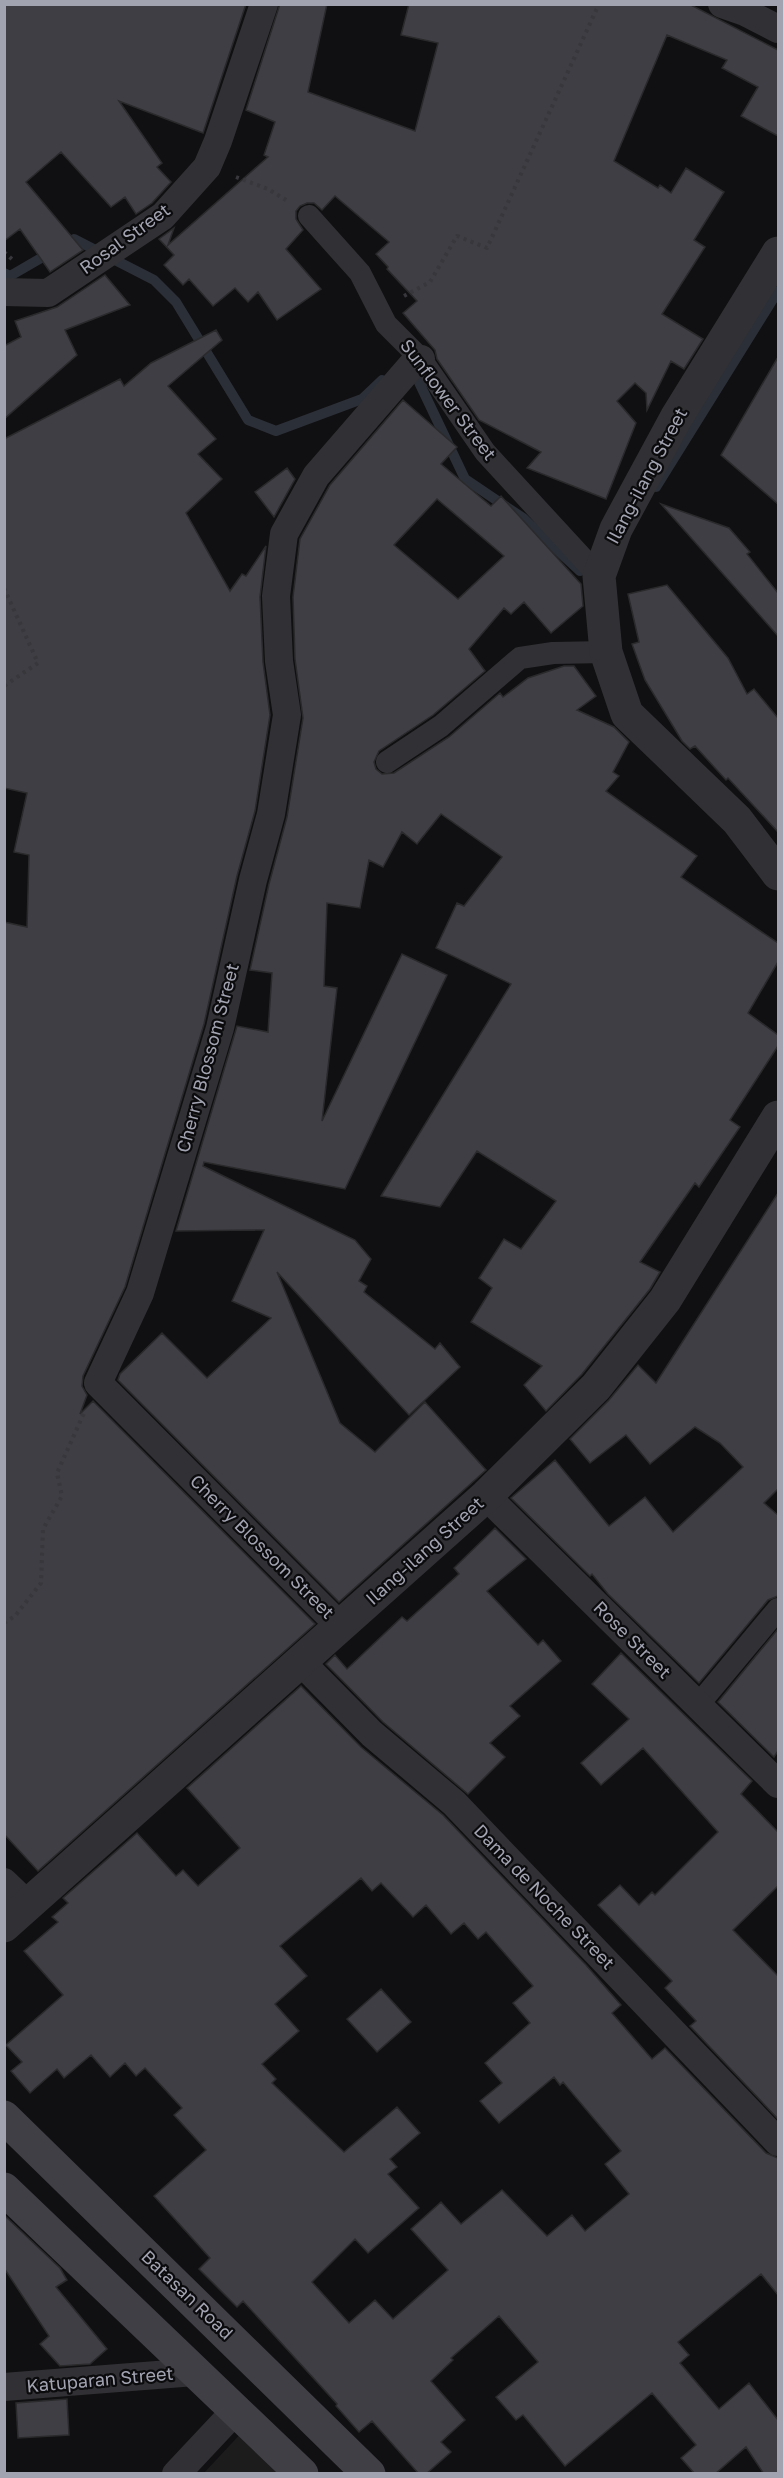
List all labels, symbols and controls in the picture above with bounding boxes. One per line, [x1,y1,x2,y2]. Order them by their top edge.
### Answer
street label: Rosal Street [75,198,174,278]
street label: Sunflower Street [396,335,501,464]
street label: Ilang-ilang Street [601,404,691,547]
street label: Cherry Blossom Street [171,961,243,1155]
street label: Cherry Blossom Street [186,1470,339,1623]
street label: Ilang-ilang Street [361,1491,488,1609]
street label: Rose Street [589,1596,676,1683]
street label: Dama de Noche Street [470,1819,620,1973]
street label: Batasan Road [137,2245,238,2343]
street label: Katuparan Street [26,2362,174,2396]

